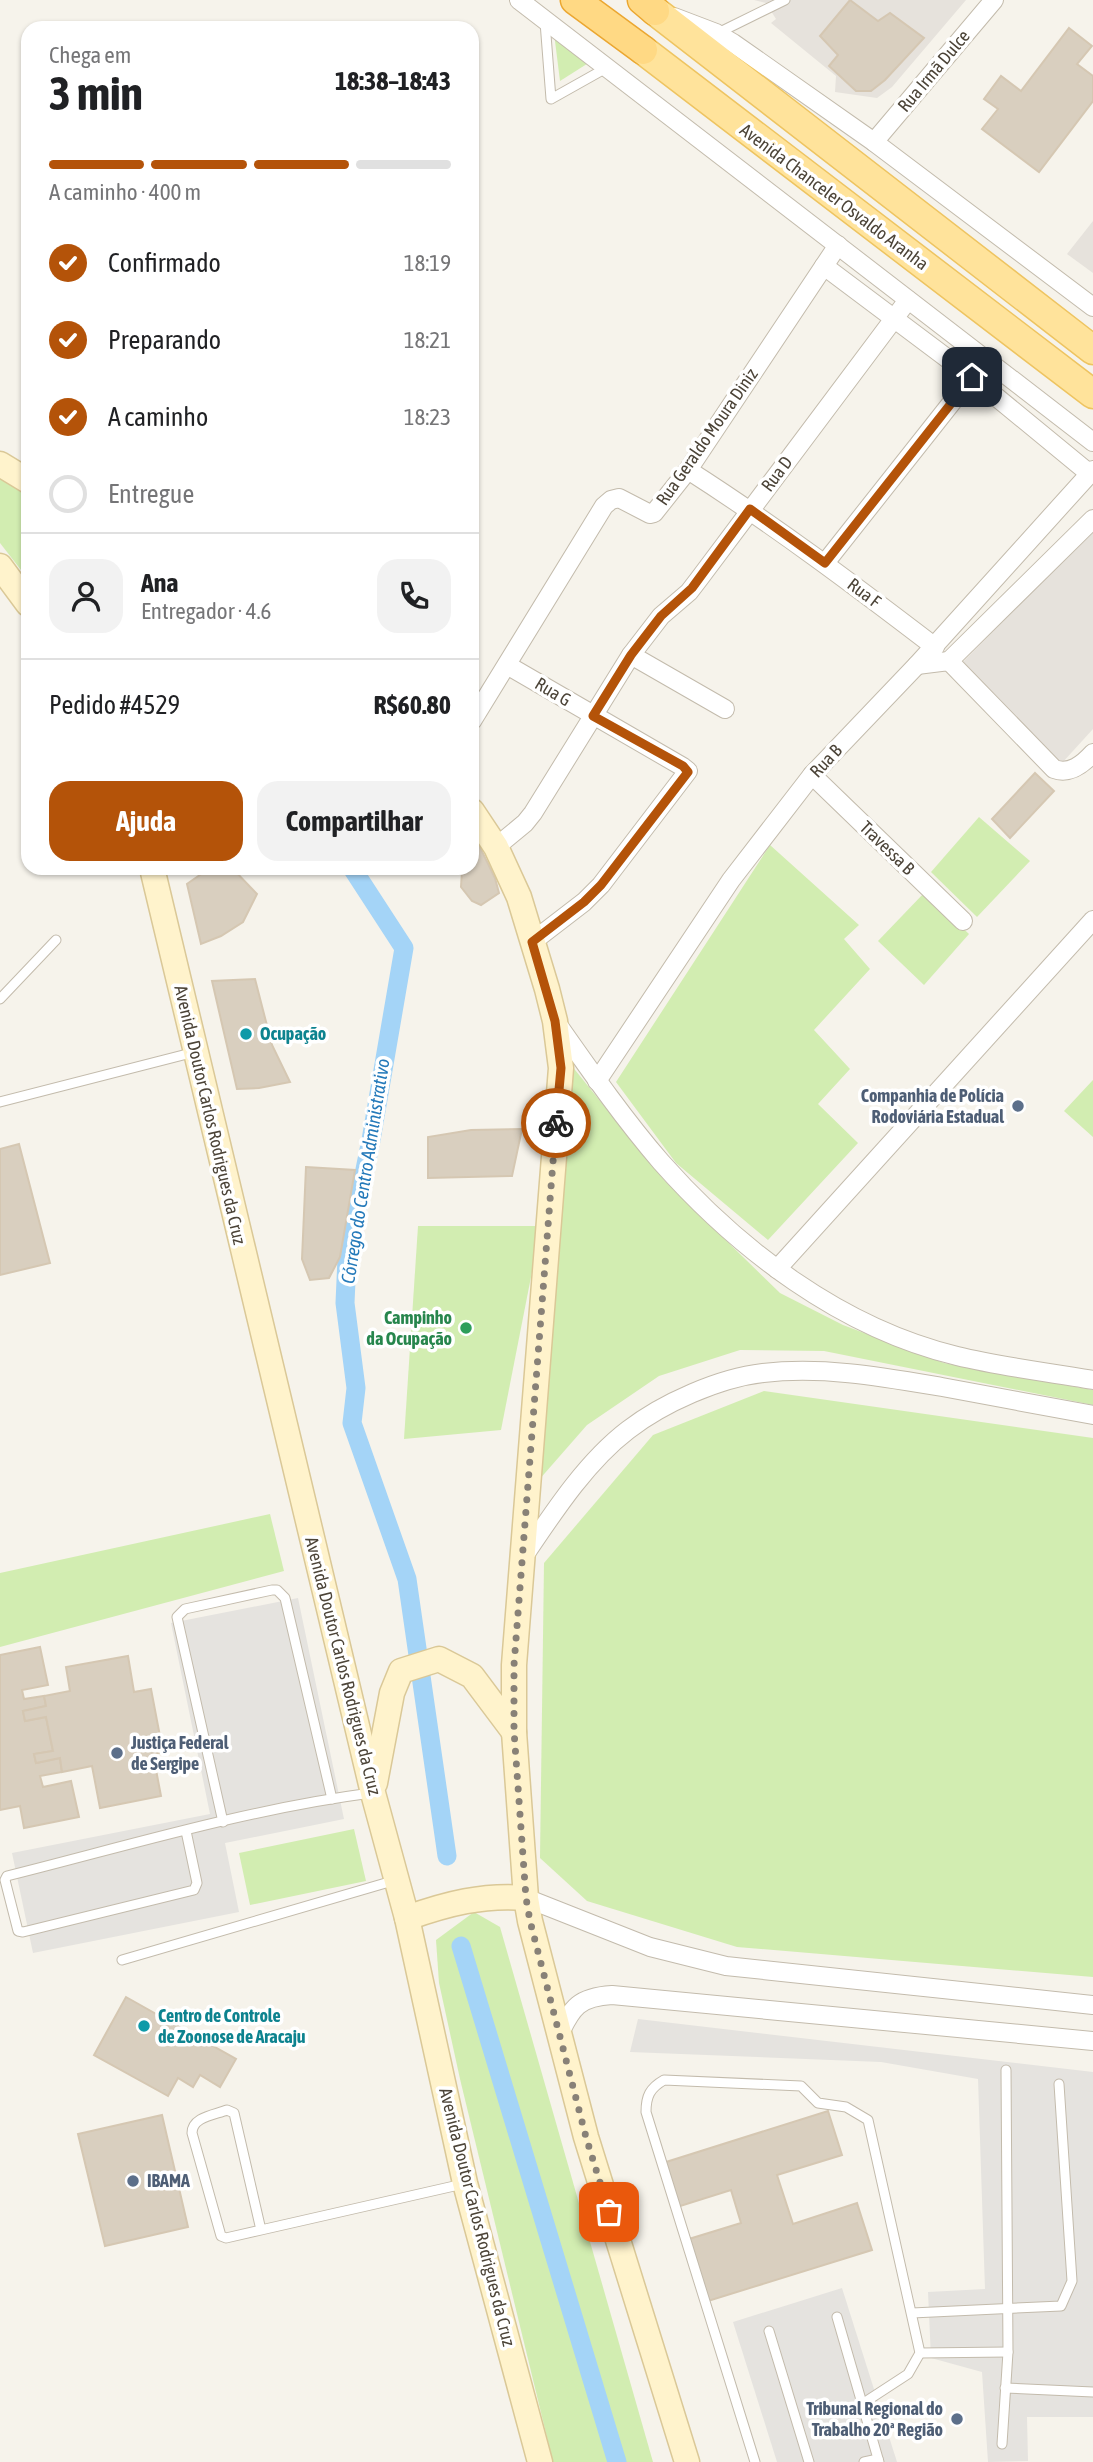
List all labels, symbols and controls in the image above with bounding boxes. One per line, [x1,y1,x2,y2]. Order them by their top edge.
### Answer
street label: Rua Irmã Dulce [893,25,974,116]
text: Chega em [49,42,131,68]
text: 18:38–18:43 [335,66,451,96]
text: 3 min [49,67,143,120]
street label: Avenida Chanceler Osvaldo Aranha [736,119,933,274]
text: A caminho · 400 m [49,179,201,205]
icon: check [49,244,87,282]
text: Confirmado [108,248,221,278]
text: 18:19 [404,250,451,276]
icon: check [49,321,87,359]
text: Preparando [108,325,221,355]
text: 18:21 [404,327,451,353]
pin [942,347,1002,407]
icon: home [953,358,991,396]
street label: Rua Geraldo Moura Diniz [651,364,762,509]
icon: check [49,398,87,436]
text: A caminho [108,402,208,432]
text: 18:23 [404,404,451,430]
street label: Rua D [757,452,797,495]
text: Entregue [108,479,194,509]
button: person [49,559,123,633]
button: phone [377,559,451,633]
text: Ana [141,568,178,598]
street label: Rua F [844,573,885,612]
text: Entregador · 4.6 [141,598,271,624]
street label: Rua G [532,673,575,710]
text: Pedido #4529 [49,690,180,720]
text: R$60.80 [374,690,451,720]
street label: Rua B [805,740,846,781]
button: Ajuda [49,781,243,861]
button: Compartilhar [257,781,451,861]
street label: Travessa B [856,817,919,879]
street label: Avenida Doutor Carlos Rodrigues da Cruz [170,983,251,1247]
place label: Ocupação [260,1023,326,1044]
marker: Ocupação [238,1026,254,1042]
water label: Córrego do Centro Administrativo [336,1057,394,1285]
place label: Companhia de Polícia Rodoviária Estadual [861,1085,1004,1127]
courier [521,1088,591,1158]
marker: Companhia de Polícia Rodoviária Estadual [1010,1098,1026,1114]
icon: bike [537,1104,575,1142]
place label: Campinho da Ocupação [366,1307,452,1349]
marker: Campinho da Ocupação [458,1320,474,1336]
street label: Avenida Doutor Carlos Rodrigues da Cruz [301,1535,386,1798]
place label: Justiça Federal de Sergipe [130,1732,229,1774]
marker: Justiça Federal de Sergipe [109,1745,125,1761]
place label: Centro de Controle de Zoonose de Aracaju [158,2005,306,2047]
marker: Centro de Controle de Zoonose de Aracaju [136,2018,152,2034]
street label: Avenida Doutor Carlos Rodrigues da Cruz [435,2086,520,2349]
place label: IBAMA [147,2170,190,2191]
marker: IBAMA [125,2173,141,2189]
pin [579,2182,639,2242]
icon: bag [590,2193,628,2231]
place label: Tribunal Regional do Trabalho 20ª Região [806,2398,943,2440]
marker: Tribunal Regional do Trabalho 20ª Região [949,2411,965,2427]

